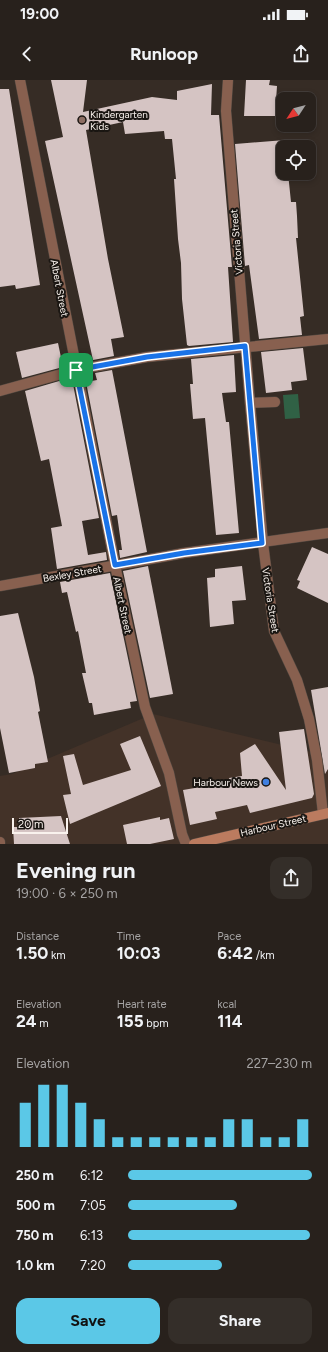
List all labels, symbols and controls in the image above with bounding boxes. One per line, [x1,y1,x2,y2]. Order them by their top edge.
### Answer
text: 19:00 [20,5,59,23]
icon: back [16,43,38,65]
text: Runloop [130,43,198,65]
icon: share [290,43,312,65]
north arrow [276,92,316,132]
map controls [276,92,316,180]
place label: Kindergarten Kids [90,108,148,133]
marker: Kindergarten Kids [77,115,87,125]
button: locate [276,140,316,180]
street label: Victoria Street [227,209,246,275]
street label: Albert Street [48,258,71,318]
pin [59,353,93,387]
icon: arrive [65,359,87,381]
street label: Bexley Street [42,562,103,585]
street label: Victoria Street [259,567,282,634]
street label: Albert Street [110,575,135,635]
place label: Harbour News [193,776,258,789]
marker: Harbour News [261,777,271,787]
street label: Harbour Street [239,812,307,839]
scale bar [12,816,68,835]
text: 20 m [18,818,43,831]
text: Evening run [16,857,136,884]
button: share [270,857,312,899]
text: 19:00 · 6 × 250 m [16,886,118,901]
text: Distance [16,930,59,943]
text: Time [117,930,141,943]
text: Pace [217,930,241,943]
text: 1.50 [16,943,48,963]
text: 10:03 [117,943,160,963]
text: 6:42 [217,943,253,963]
text: km [48,949,66,962]
text: /km [253,949,275,962]
text: Elevation [16,998,61,1011]
text: Heart rate [117,998,167,1011]
text: kcal [217,998,237,1011]
text: 24 [16,1011,37,1031]
text: 155 [117,1011,144,1031]
text: 114 [217,1011,242,1031]
text: m [37,1017,49,1030]
text: bpm [144,1017,169,1030]
text: Elevation [16,1056,69,1071]
text: 227–230 m [246,1056,312,1071]
text: 250 m [16,1168,54,1183]
text: 6:12 [80,1168,103,1183]
text: 500 m [16,1198,55,1213]
text: 7:05 [80,1198,106,1213]
text: 750 m [16,1228,54,1243]
text: 6:13 [80,1228,103,1243]
text: 1.0 km [16,1258,55,1273]
text: 7:20 [80,1258,106,1273]
button: Save [16,1298,160,1344]
button: Share [168,1298,312,1344]

